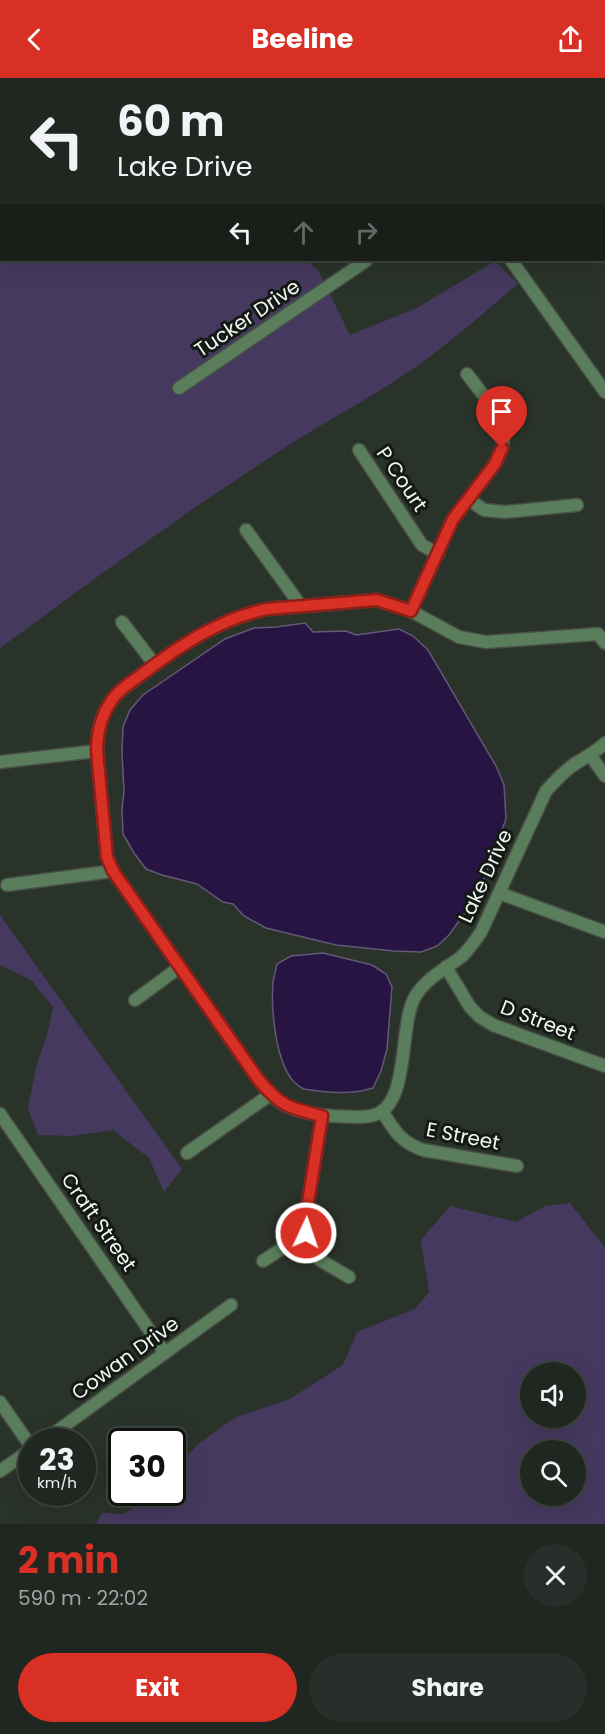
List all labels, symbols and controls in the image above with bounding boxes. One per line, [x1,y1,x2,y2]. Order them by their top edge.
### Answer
text: Beeline [252,20,353,57]
icon: back [18,23,51,56]
icon: share [554,23,587,56]
text: 60 m [117,92,225,151]
icon: left [18,102,96,180]
text: Lake Drive [117,148,252,185]
icon: left [224,216,257,249]
icon: ahead [287,216,320,249]
icon: right [350,216,383,249]
street label: Tucker Drive [189,272,305,364]
pin [476,386,527,448]
icon: arrive [485,395,518,428]
street label: P Court [370,441,434,517]
street label: Lake Drive [451,825,519,927]
street label: D Street [497,993,579,1047]
street label: E Street [424,1115,502,1157]
street label: Craft Street [55,1167,143,1277]
position arrow [274,1201,338,1265]
street label: Cowan Drive [66,1310,184,1406]
map controls [520,1362,586,1506]
button: sound [520,1362,586,1428]
speed limit sign: 30 [108,1428,186,1506]
text: 23 [39,1438,75,1481]
button: search [520,1440,586,1506]
text: km/h [37,1472,77,1493]
text: 2 min [18,1535,119,1586]
button: close [524,1544,587,1607]
text: 590 m · 22:02 [18,1584,148,1612]
button: Exit [18,1653,297,1722]
button: Share [309,1653,587,1722]

